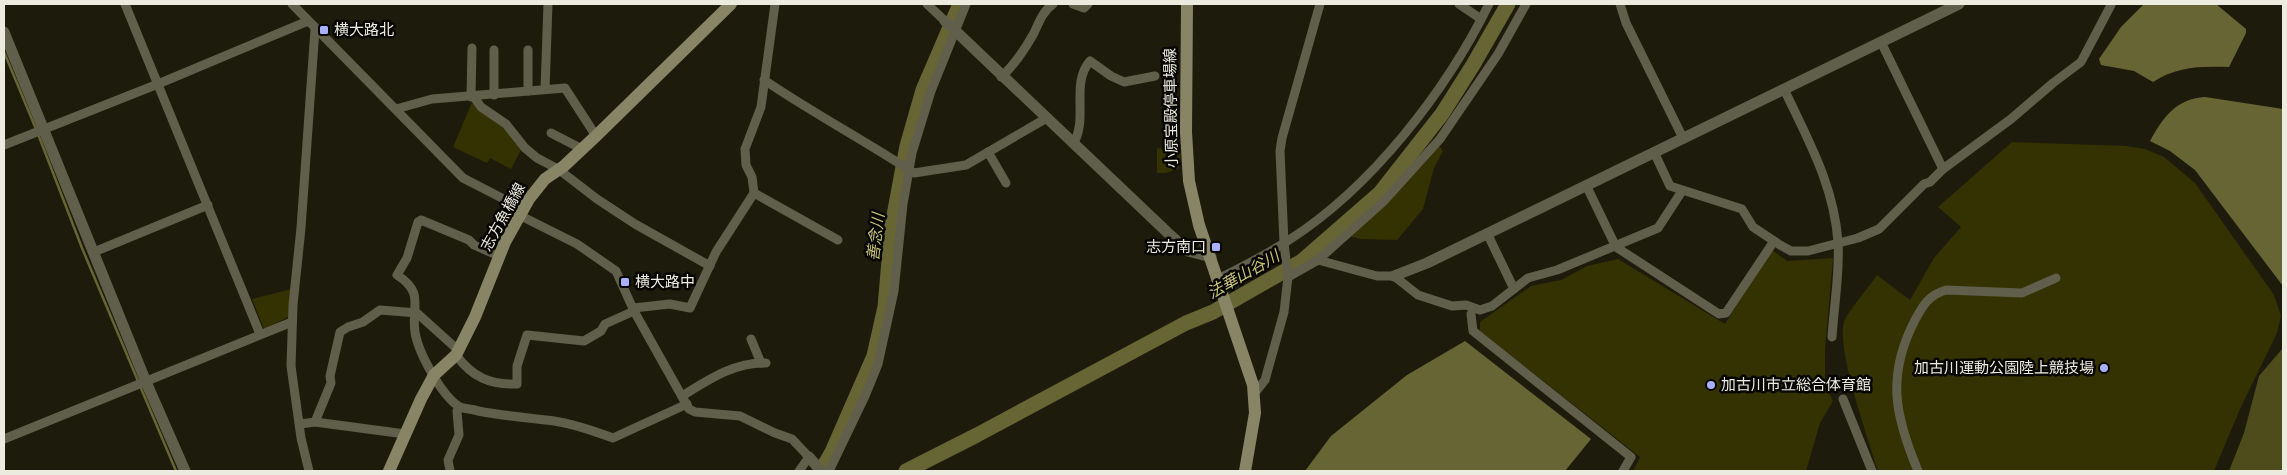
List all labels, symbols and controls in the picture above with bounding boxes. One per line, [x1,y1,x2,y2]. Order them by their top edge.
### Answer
place label: 横大路北 [334,19,394,39]
marker: 横大路北 [318,24,330,36]
street label: 小原宝殿停車場線 [1159,48,1181,168]
street label: 志方魚橋線 [475,179,529,254]
water label: 善念川 [861,210,889,262]
place label: 志方南口 [1146,236,1206,256]
marker: 志方南口 [1210,241,1222,253]
water label: 法華山谷川 [1203,243,1285,304]
place label: 横大路中 [635,271,695,291]
marker: 横大路中 [619,276,631,288]
place label: 加古川運動公園陸上競技場 [1914,357,2094,377]
marker: 加古川運動公園陸上競技場 [2098,362,2110,374]
place label: 加古川市立総合体育館 [1721,374,1871,394]
marker: 加古川市立総合体育館 [1705,379,1717,391]

